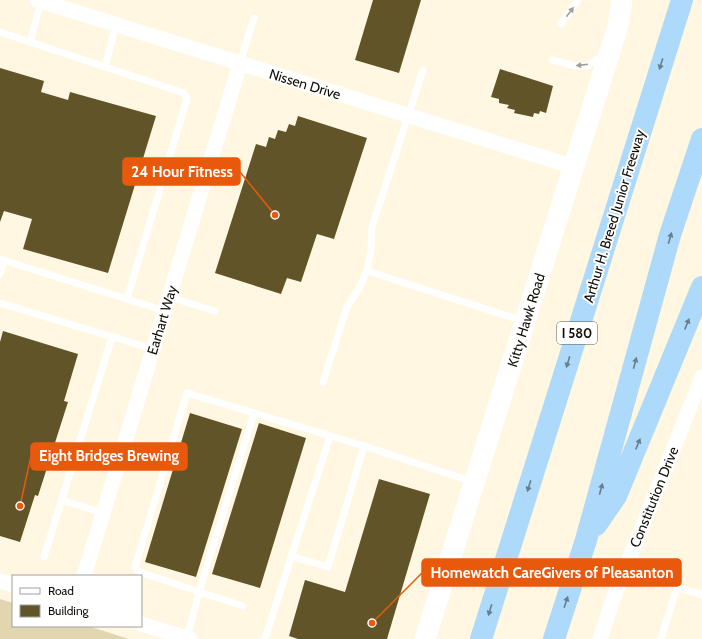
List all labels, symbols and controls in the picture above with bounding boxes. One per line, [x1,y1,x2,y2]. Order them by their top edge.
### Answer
one-way arrow [566,7,574,18]
one-way arrow [658,59,664,71]
one-way arrow [576,62,588,68]
street label: Nissen Drive [267,65,343,103]
street label: Arthur H. Breed Junior Freeway [579,127,649,305]
callout: 24 Hour Fitness [123,158,240,185]
text: 24 Hour Fitness [131,163,233,181]
one-way arrow [667,232,673,244]
street label: Kitty Hawk Road [503,271,549,369]
street label: Earhart Way [143,283,181,357]
one-way arrow [684,317,690,329]
road number: I 580 [557,322,597,344]
one-way arrow [565,356,571,368]
one-way arrow [632,357,638,369]
one-way arrow [635,438,641,450]
callout: Eight Bridges Brewing [31,443,187,470]
street label: Constitution Drive [626,444,682,550]
text: Eight Bridges Brewing [39,447,179,465]
one-way arrow [526,480,532,492]
one-way arrow [598,482,604,495]
callout: Homewatch CareGivers of Pleasanton [422,559,681,586]
text: Homewatch CareGivers of Pleasanton [431,564,673,582]
legend [12,575,142,627]
text: Road [48,583,74,598]
one-way arrow [563,596,569,608]
text: Building [48,603,90,618]
one-way arrow [487,604,493,616]

